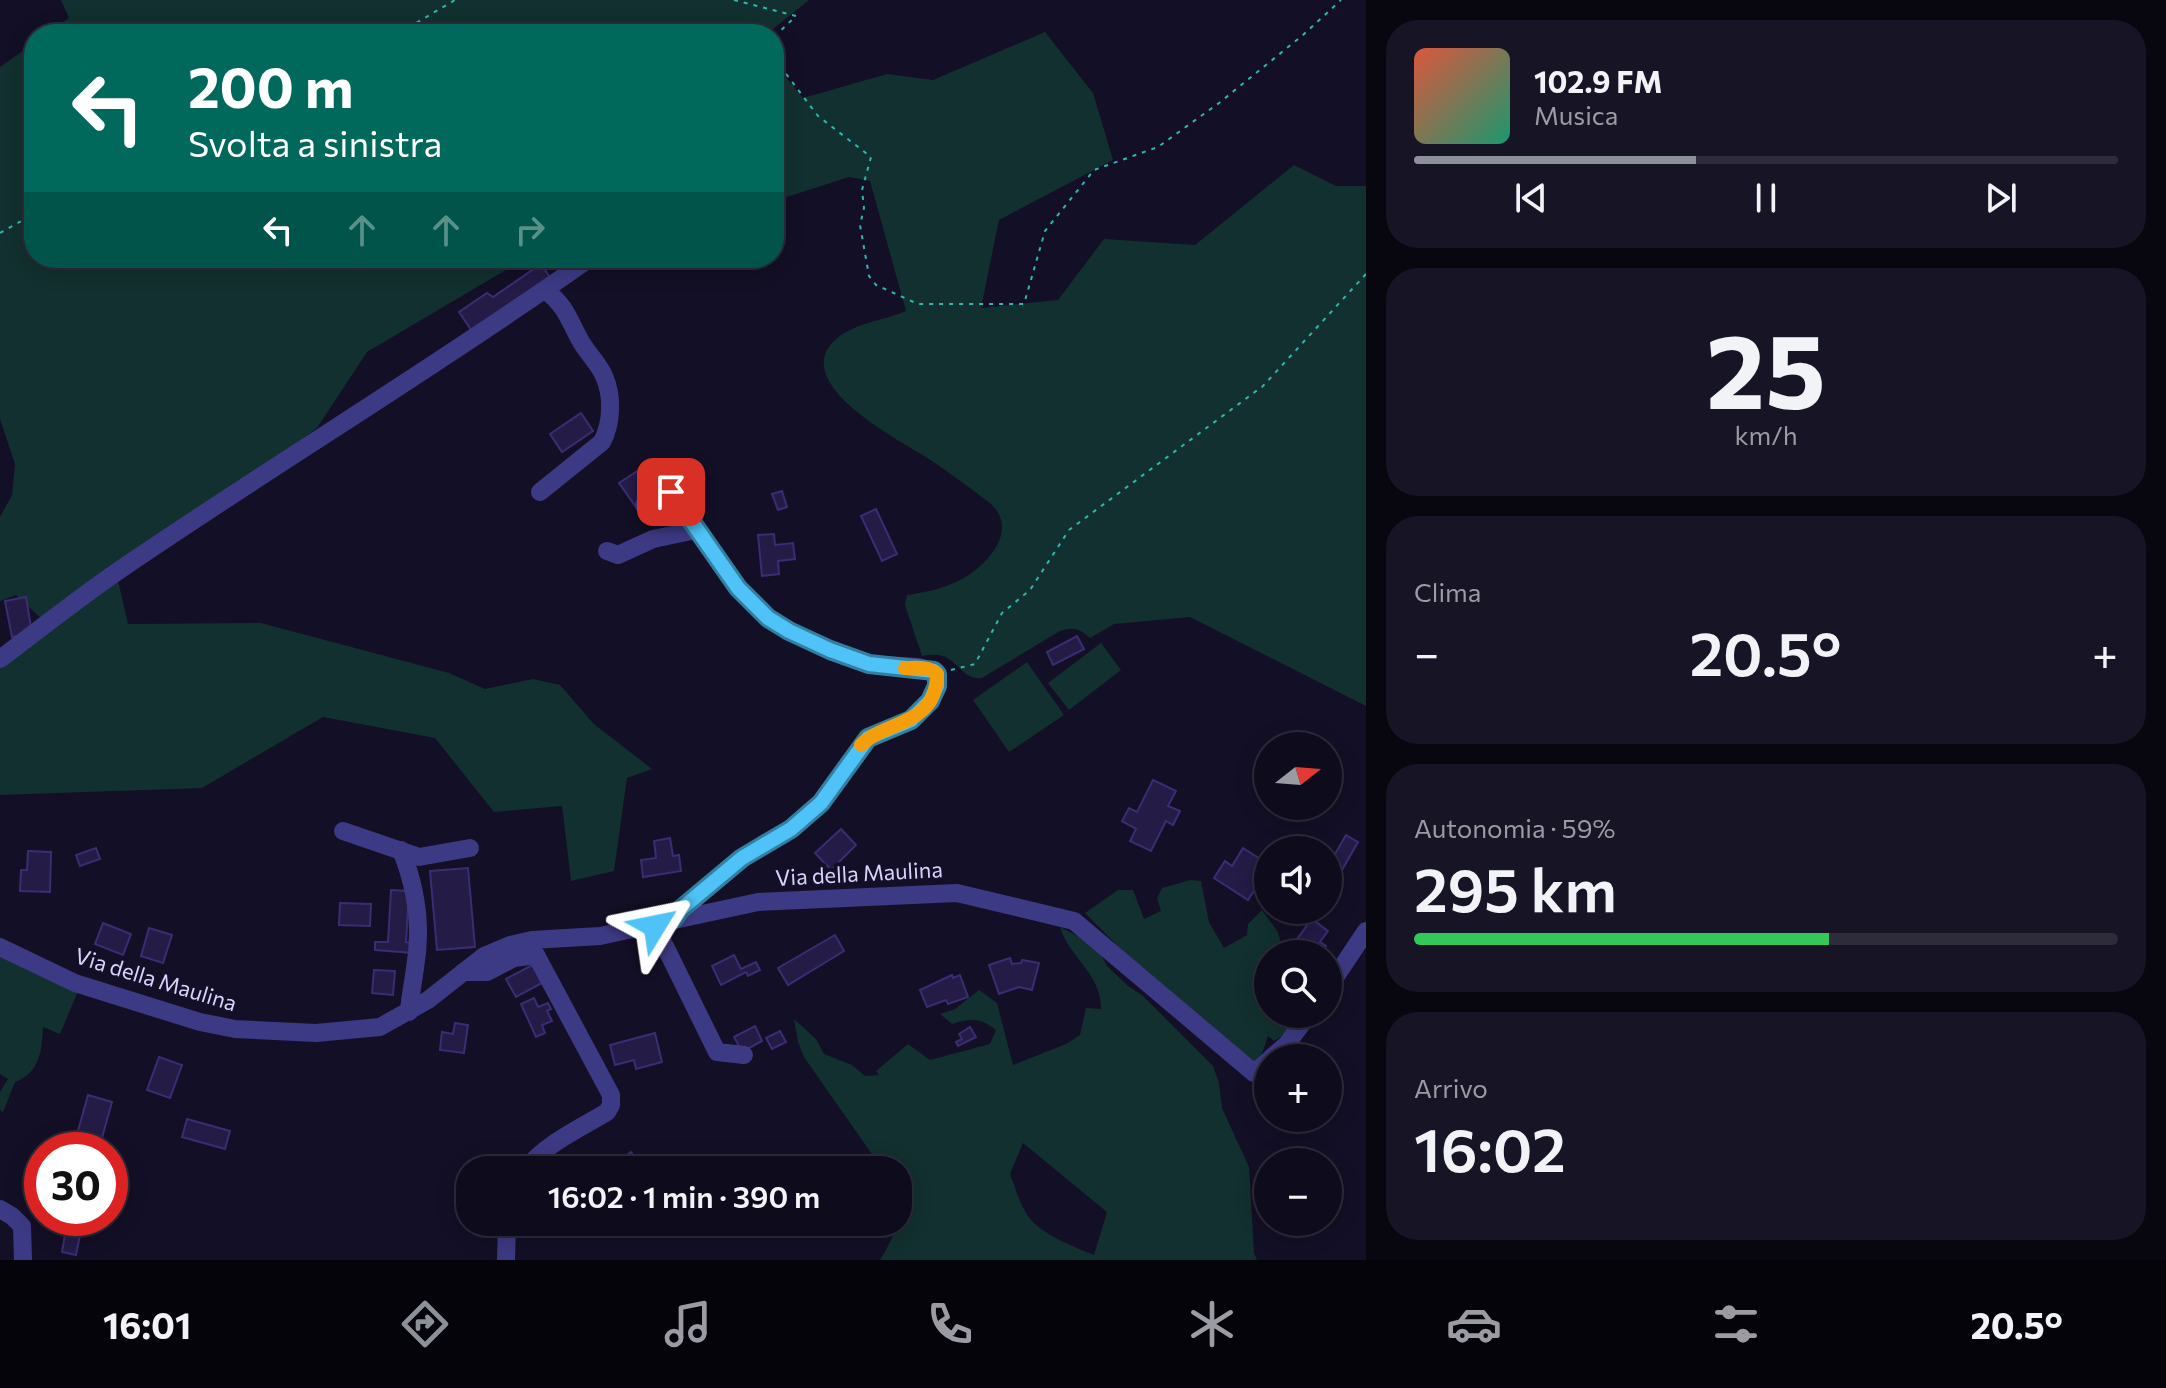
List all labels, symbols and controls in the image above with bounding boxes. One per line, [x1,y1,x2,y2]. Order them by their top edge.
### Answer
text: 200 m [188,51,354,120]
icon: left [56,56,160,160]
text: 102.9 FM [1534,62,1662,99]
text: Musica [1534,99,1618,130]
text: Svolta a sinistra [188,120,442,164]
icon: previous [1509,176,1553,220]
icon: pause [1744,176,1788,220]
icon: next [1979,176,2023,220]
icon: left [256,208,300,252]
icon: ahead [340,208,384,252]
icon: ahead [424,208,468,252]
icon: right [508,208,552,252]
text: 25 [1706,303,1826,430]
text: km/h [1734,419,1798,450]
pin [637,458,705,526]
icon: arrive [649,470,693,514]
text: Clima [1414,576,1481,607]
text: 20.5° [1690,615,1842,688]
text: − [1414,625,1439,679]
text: + [2092,625,2118,679]
north arrow [1254,732,1342,820]
map controls [1254,732,1342,1236]
text: Autonomia · 59% [1414,812,1615,843]
button: sound [1254,836,1342,924]
text: 295 km [1414,851,1617,924]
street label: Via della Maulina [775,855,943,891]
position arrow [613,884,697,968]
button: search [1254,940,1342,1028]
street label: Via della Maulina [72,942,240,1016]
button: + [1254,1044,1342,1132]
text: Arrivo [1414,1072,1488,1103]
text: 16:02 [1414,1111,1566,1184]
speed limit sign: 30 [24,1132,128,1236]
button: − [1254,1148,1342,1236]
text: 16:02 · 1 min · 390 m [548,1177,820,1214]
icon: directions [397,1296,453,1352]
icon: music [660,1296,716,1352]
icon: phone [922,1296,978,1352]
icon: climate [1184,1296,1240,1352]
icon: car [1446,1296,1502,1352]
icon: filters [1708,1296,1764,1352]
text: 16:01 [103,1302,191,1346]
text: 20.5° [1970,1302,2063,1346]

